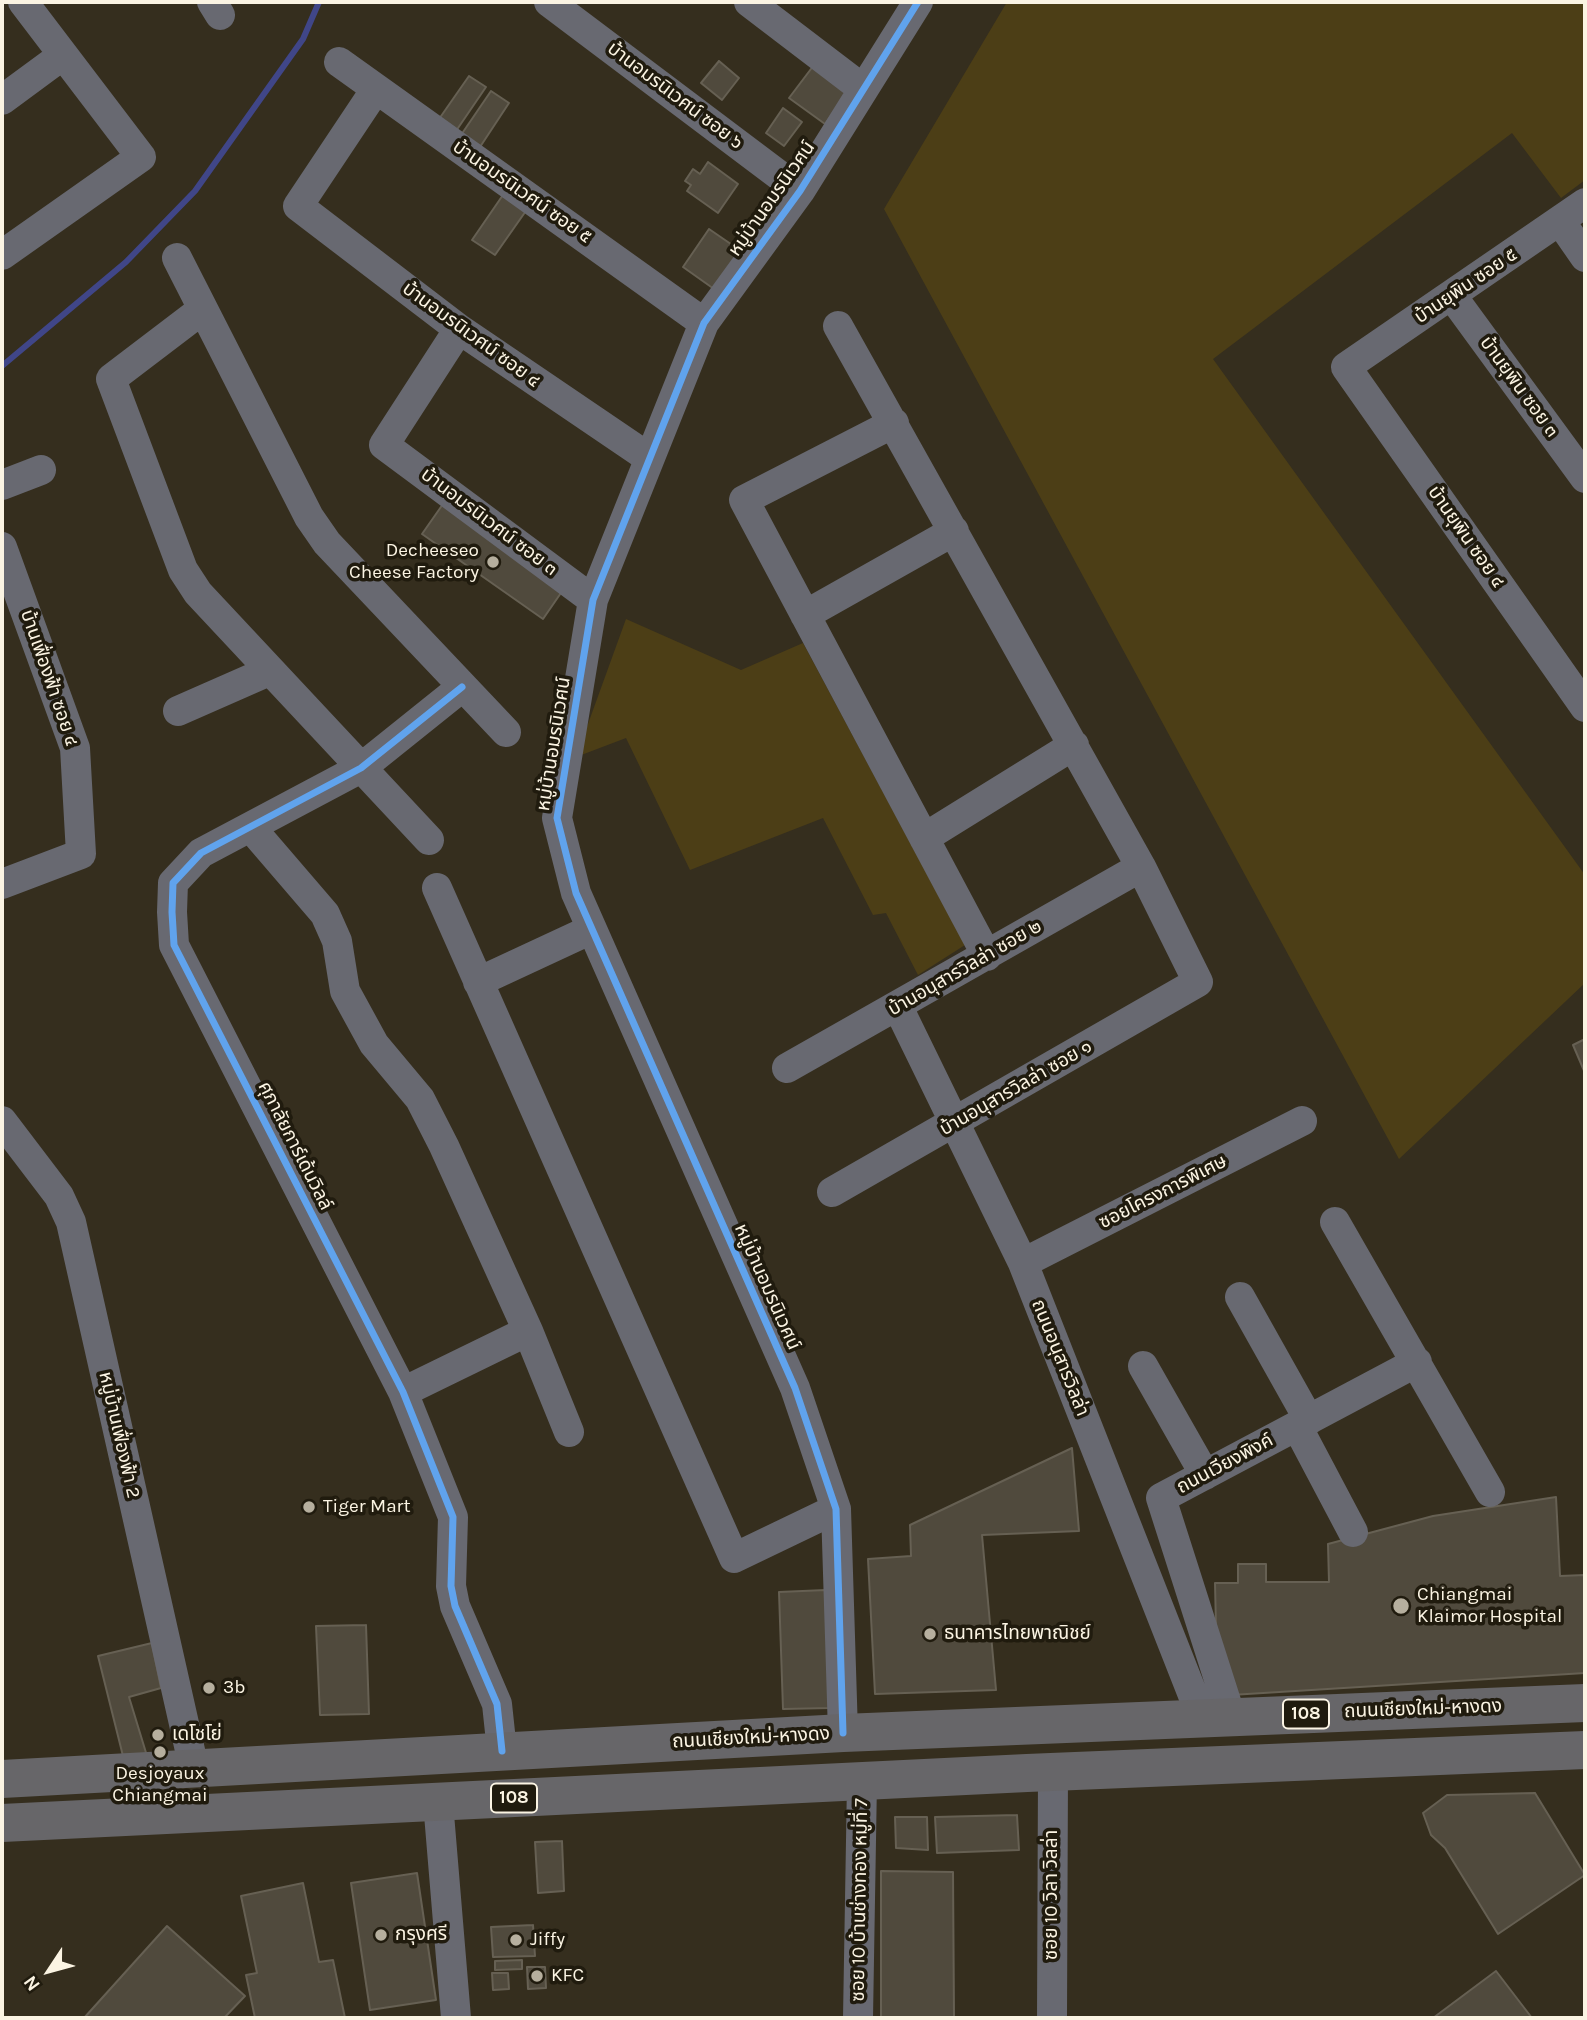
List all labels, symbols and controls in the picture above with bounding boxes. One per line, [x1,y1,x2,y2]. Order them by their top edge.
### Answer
street label: บ้านอมรนิเวศน์ ซอย ๖ [603,37,747,155]
street label: บ้านอมรนิเวศน์ ซอย ๕ [448,135,596,249]
street label: หมู่บ้านอมรนิเวศน์ [724,137,820,261]
street label: บ้านยุพิน ซอย ๕ [1410,243,1522,329]
street label: บ้านอมรนิเวศน์ ซอย ๔ [398,277,544,393]
street label: บ้านยุพิน ซอย ๓ [1475,332,1563,442]
street label: บ้านอมรนิเวศน์ ซอย ๓ [416,463,562,581]
street label: บ้านยุพิน ซอย ๔ [1423,482,1509,592]
place label: Decheeseo Cheese Factory [349,540,479,584]
marker: Decheeseo Cheese Factory [485,554,501,570]
street label: บ้านเฟื่องฟ้า ซอย ๔ [15,607,83,749]
street label: หมู่บ้านอมรนิเวศน์ [532,675,576,813]
street label: บ้านอนุสารวิลล่า ซอย ๒ [884,915,1046,1021]
street label: บ้านอนุสารวิลล่า ซอย ๑ [936,1035,1096,1141]
street label: ศุภาลัยการ์เด้นวิลล์ [253,1078,337,1214]
street label: ซอยโครงการพิเศษ [1095,1150,1231,1234]
street label: หมู่บ้านอมรนิเวศน์ [729,1220,805,1354]
street label: ถนนอนุสารวิลล่า [1026,1296,1094,1420]
street label: หมู่บ้านเฟื่องฟ้า 2 [93,1370,145,1500]
street label: ถนนเวียงพิงค์ [1173,1429,1277,1499]
place label: Tiger Mart [323,1496,411,1518]
marker: Tiger Mart [301,1499,317,1515]
place label: Chiangmai Klaimor Hospital [1417,1584,1562,1628]
marker: Chiangmai Klaimor Hospital [1391,1596,1411,1616]
place label: ธนาคารไทยพาณิชย์ [944,1623,1091,1645]
marker: ธนาคารไทยพาณิชย์ [922,1626,938,1642]
place label: 3b [223,1677,245,1699]
marker: 3b [201,1680,217,1696]
street label: ถนนเชียงใหม่-หางดง [1344,1695,1502,1723]
road number: 108 [1283,1700,1329,1728]
street label: ถนนเชียงใหม่-หางดง [672,1722,830,1754]
place label: เดโชโย่ [172,1724,222,1746]
marker: เดโชโย่ [150,1727,166,1743]
marker: Desjoyaux Chiangmai [152,1744,168,1760]
place label: Desjoyaux Chiangmai [112,1763,208,1807]
road number: 108 [491,1783,537,1812]
street label: ซอย 10 บ้านช่างทอง หมู่ที่ 7 [847,1798,873,2002]
street label: ซอย 10 วิลา วิลล่า [1041,1830,1063,1960]
place label: กรุงศรี [395,1924,447,1946]
marker: กรุงศรี [373,1927,389,1943]
place label: Jiffy [530,1929,565,1951]
marker: Jiffy [508,1932,524,1948]
north arrow [14,1936,84,2006]
place label: KFC [551,1965,584,1987]
marker: KFC [529,1968,545,1984]
text: N [19,1971,45,1995]

